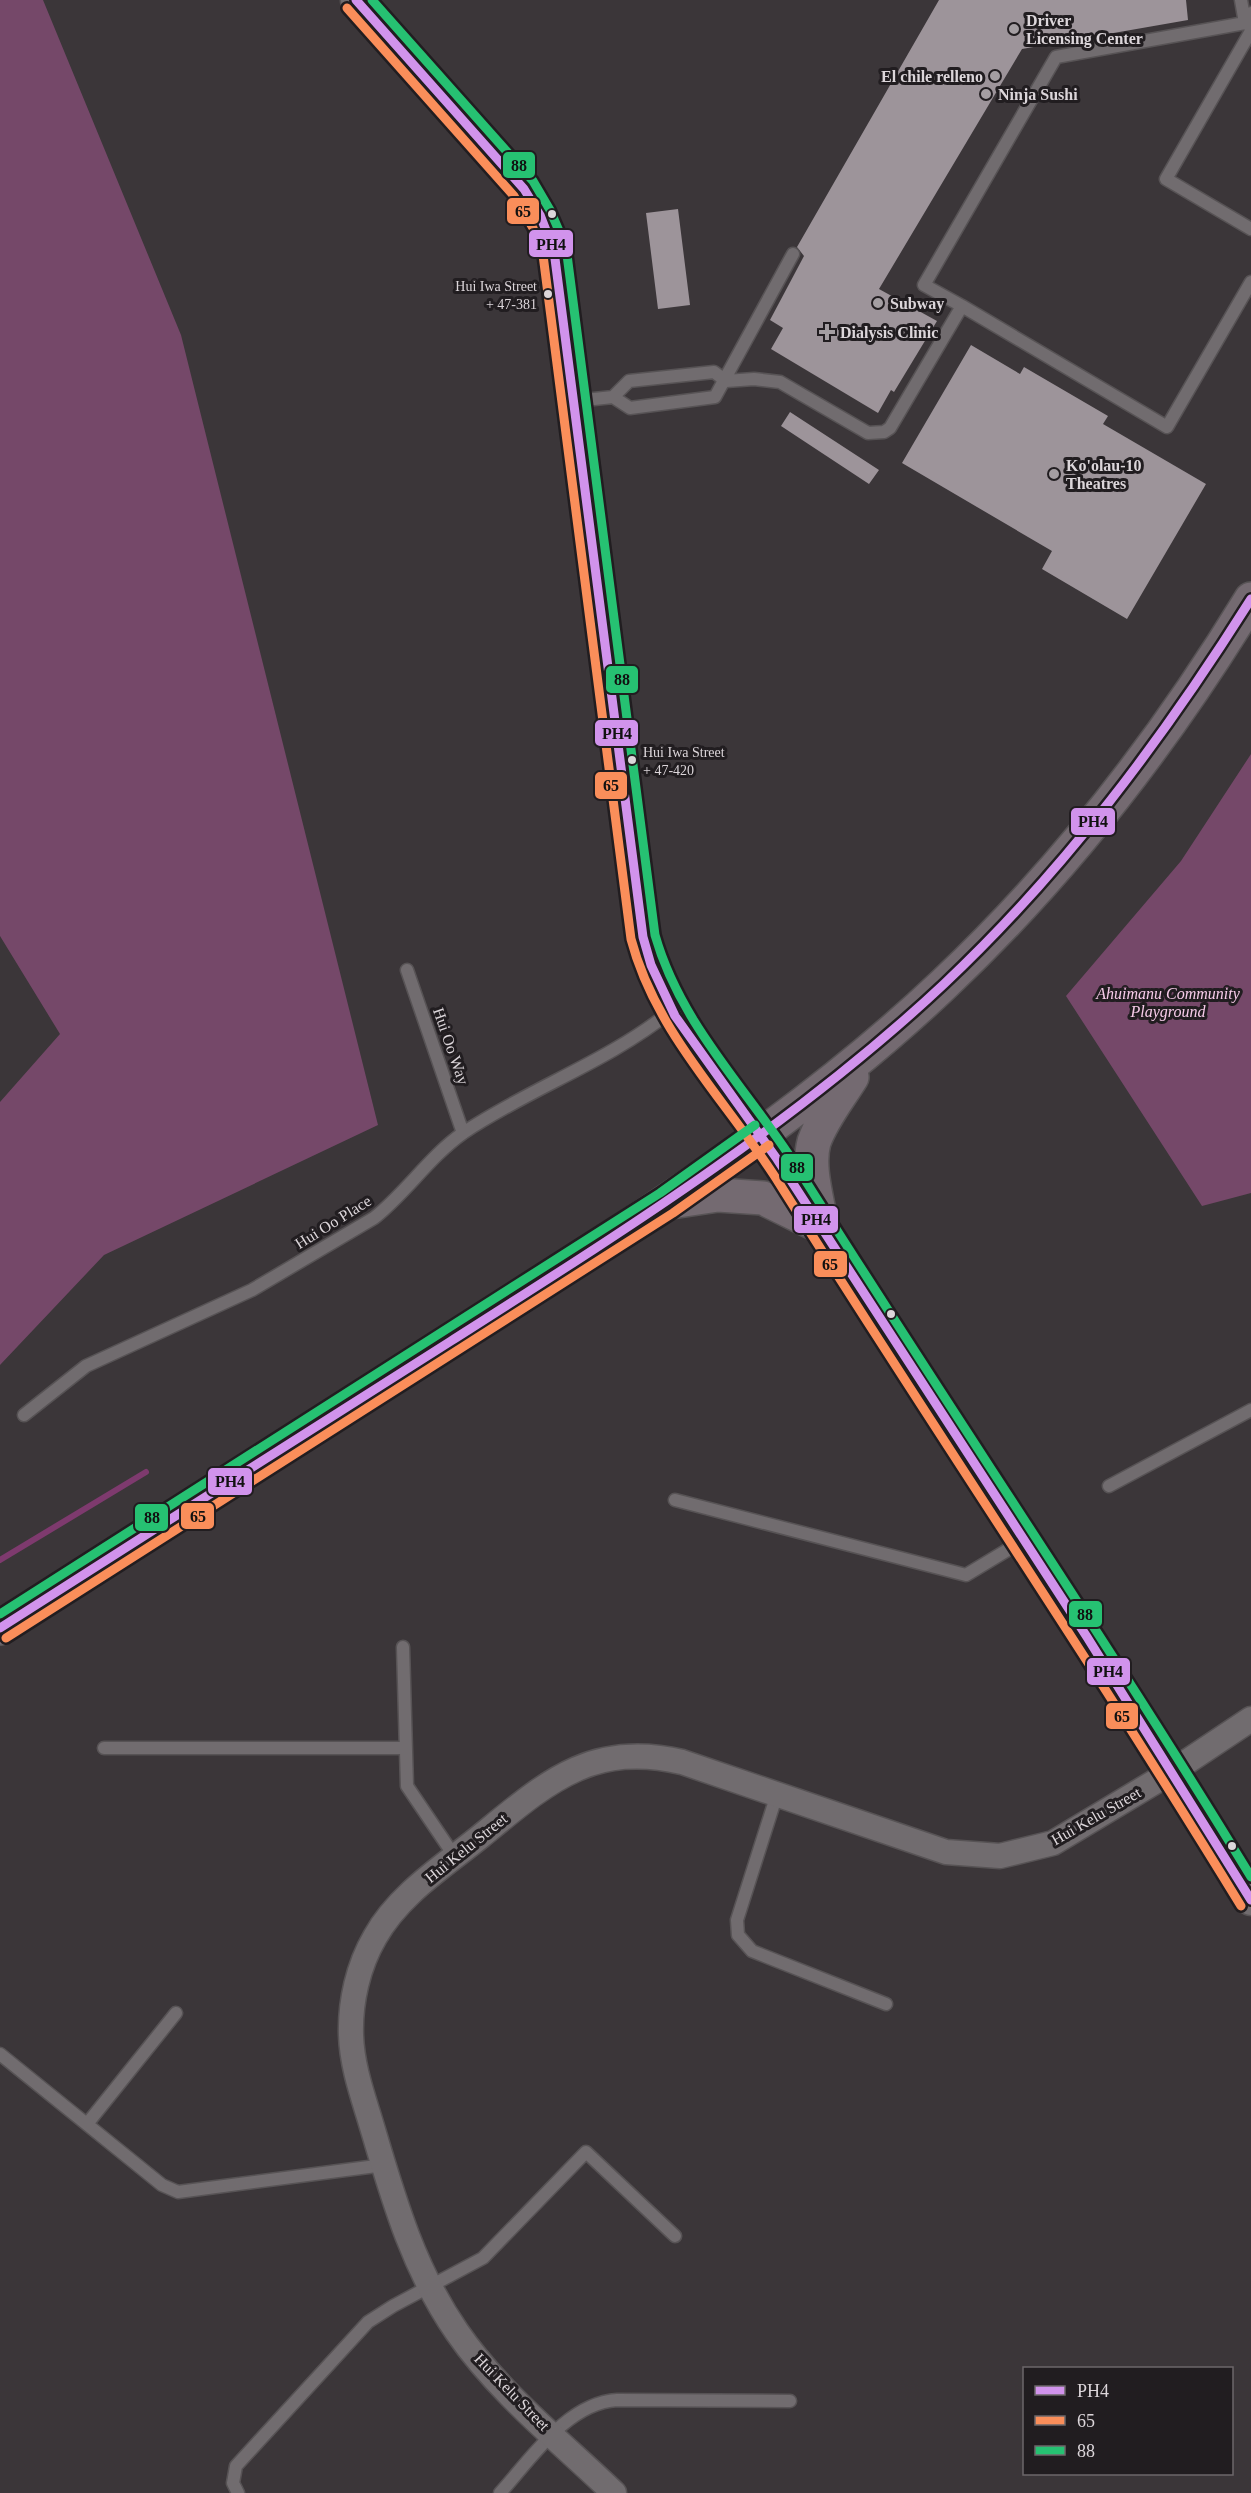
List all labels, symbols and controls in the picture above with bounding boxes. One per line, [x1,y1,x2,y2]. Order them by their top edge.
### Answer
place label: Driver Licensing Center [1026,12,1143,48]
marker: Driver Licensing Center [1007,22,1021,36]
place label: El chile relleno [881,68,983,85]
marker: El chile relleno [988,69,1002,83]
place label: Ninja Sushi [998,86,1078,104]
marker: Ninja Sushi [979,87,993,101]
line badge: 88 [502,151,536,179]
text: 88 [511,157,527,174]
line badge: 65 [506,197,540,225]
text: 65 [515,203,531,220]
unlabelled marker [546,208,558,220]
line badge: PH4 [528,229,574,258]
text: PH4 [536,236,566,253]
place label: Hui Iwa Street + 47-381 [455,279,537,312]
marker: Hui Iwa Street + 47-381 [542,288,554,300]
place label: Subway [890,295,944,313]
marker: Subway [871,296,885,310]
marker: Dialysis Clinic [818,323,836,341]
place label: Dialysis Clinic [840,324,938,342]
place label: Ko'olau-10 Theatres [1066,457,1142,492]
marker: Ko'olau-10 Theatres [1047,467,1061,481]
line badge: 88 [605,665,639,694]
text: 88 [614,671,630,688]
line badge: PH4 [594,719,639,747]
text: PH4 [602,725,632,742]
place label: Hui Iwa Street + 47-420 [643,745,725,778]
marker: Hui Iwa Street + 47-420 [626,754,638,766]
line badge: 65 [594,771,628,800]
text: 65 [603,777,619,794]
line badge: PH4 [1070,807,1116,836]
text: PH4 [1078,813,1108,830]
park label: Ahuimanu Community Playground [1095,985,1241,1021]
street label: Hui Oo Way [429,1005,472,1087]
line badge: 88 [780,1153,814,1182]
text: 88 [789,1159,805,1176]
street label: Hui Oo Place [292,1192,374,1252]
line badge: PH4 [793,1205,839,1234]
text: PH4 [801,1211,831,1228]
line badge: 65 [813,1250,848,1278]
text: 65 [822,1256,838,1273]
unlabelled marker [885,1308,897,1320]
line badge: PH4 [207,1467,253,1496]
text: PH4 [215,1473,245,1490]
line badge: 65 [180,1502,215,1530]
line badge: 88 [134,1503,169,1532]
text: 65 [190,1508,206,1525]
text: 88 [144,1509,160,1526]
line badge: 88 [1068,1600,1103,1628]
text: 88 [1077,1606,1093,1623]
line badge: PH4 [1086,1657,1131,1686]
text: PH4 [1093,1663,1123,1680]
line badge: 65 [1105,1702,1139,1730]
text: 65 [1114,1708,1130,1725]
street label: Hui Kelu Street [1048,1783,1144,1848]
street label: Hui Kelu Street [422,1809,511,1886]
unlabelled marker [1226,1840,1238,1852]
street label: Hui Kelu Street [471,2350,553,2434]
legend [1023,2367,1233,2475]
text: PH4 [1077,2381,1109,2401]
text: 65 [1077,2411,1095,2431]
text: 88 [1077,2441,1095,2461]

